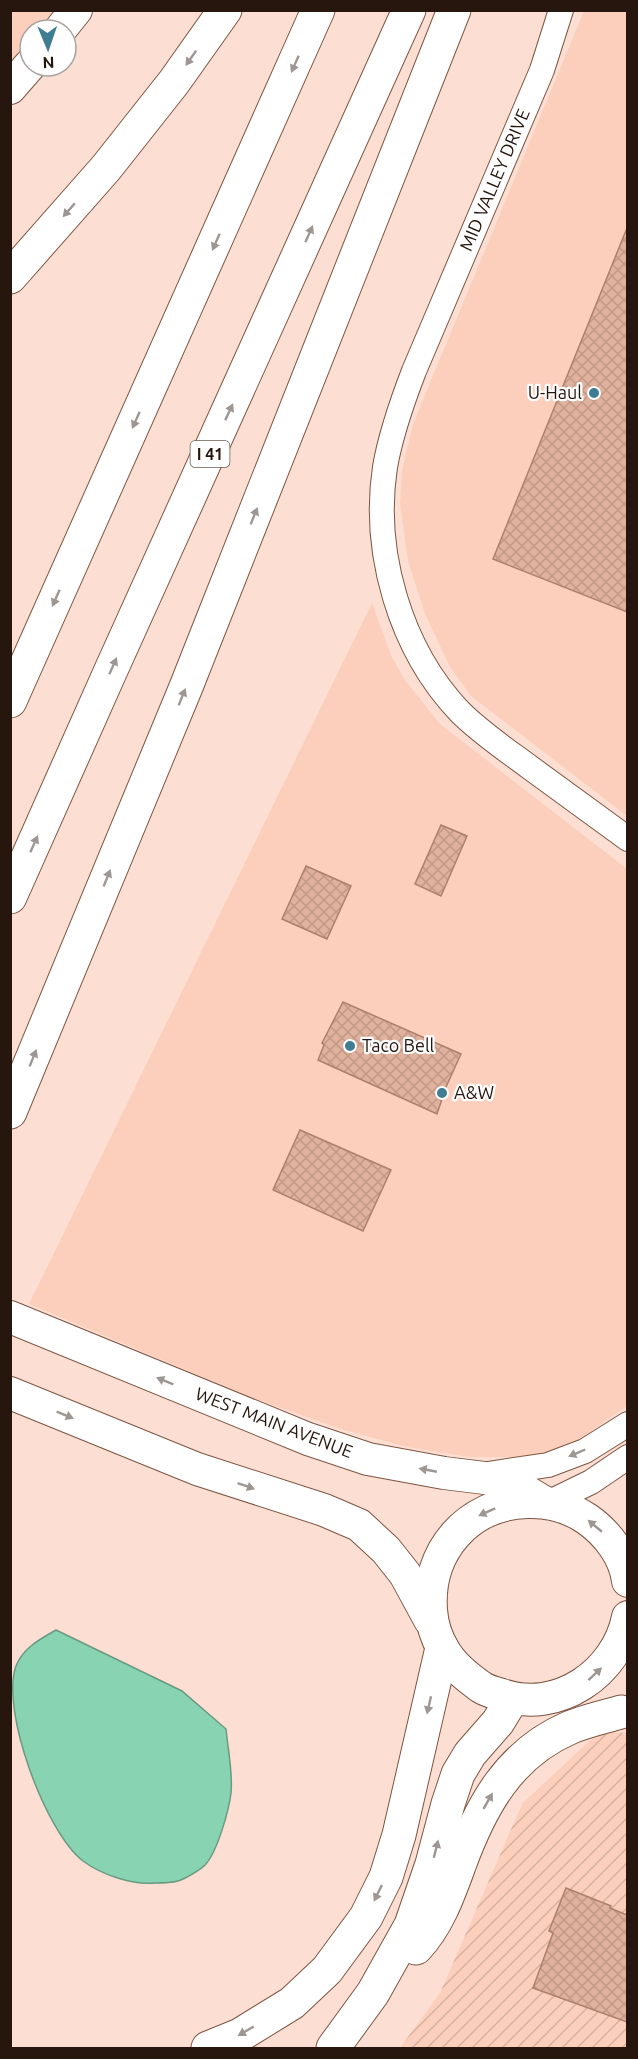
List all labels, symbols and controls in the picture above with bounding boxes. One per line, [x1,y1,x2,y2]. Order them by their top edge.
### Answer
north arrow [18,18,78,78]
one-way arrow [185,50,197,66]
text: N [42,54,55,72]
one-way arrow [289,55,299,73]
street label: MID VALLEY DRIVE [455,106,533,254]
one-way arrow [63,202,76,217]
one-way arrow [304,224,314,242]
one-way arrow [211,234,220,251]
place label: U-Haul [528,382,582,402]
marker: U-Haul [587,386,601,400]
one-way arrow [224,403,233,420]
one-way arrow [131,412,141,430]
road number: I 41 [190,441,230,467]
one-way arrow [250,507,259,525]
one-way arrow [51,590,61,608]
one-way arrow [108,656,118,674]
one-way arrow [177,688,187,706]
one-way arrow [29,834,39,852]
one-way arrow [102,868,112,886]
place label: Taco Bell [362,1035,435,1055]
marker: Taco Bell [343,1039,357,1053]
one-way arrow [28,1048,38,1066]
place label: A&W [454,1082,494,1102]
marker: A&W [435,1086,449,1100]
one-way arrow [155,1376,173,1386]
street label: WEST MAIN AVENUE [193,1383,356,1461]
one-way arrow [56,1410,74,1420]
one-way arrow [568,1448,586,1458]
one-way arrow [418,1466,437,1475]
one-way arrow [237,1482,255,1491]
one-way arrow [478,1507,495,1516]
one-way arrow [587,1519,603,1532]
one-way arrow [588,1667,603,1681]
one-way arrow [424,1696,434,1715]
one-way arrow [483,1792,493,1809]
one-way arrow [432,1840,442,1858]
one-way arrow [374,1884,384,1902]
one-way arrow [237,2026,254,2036]

